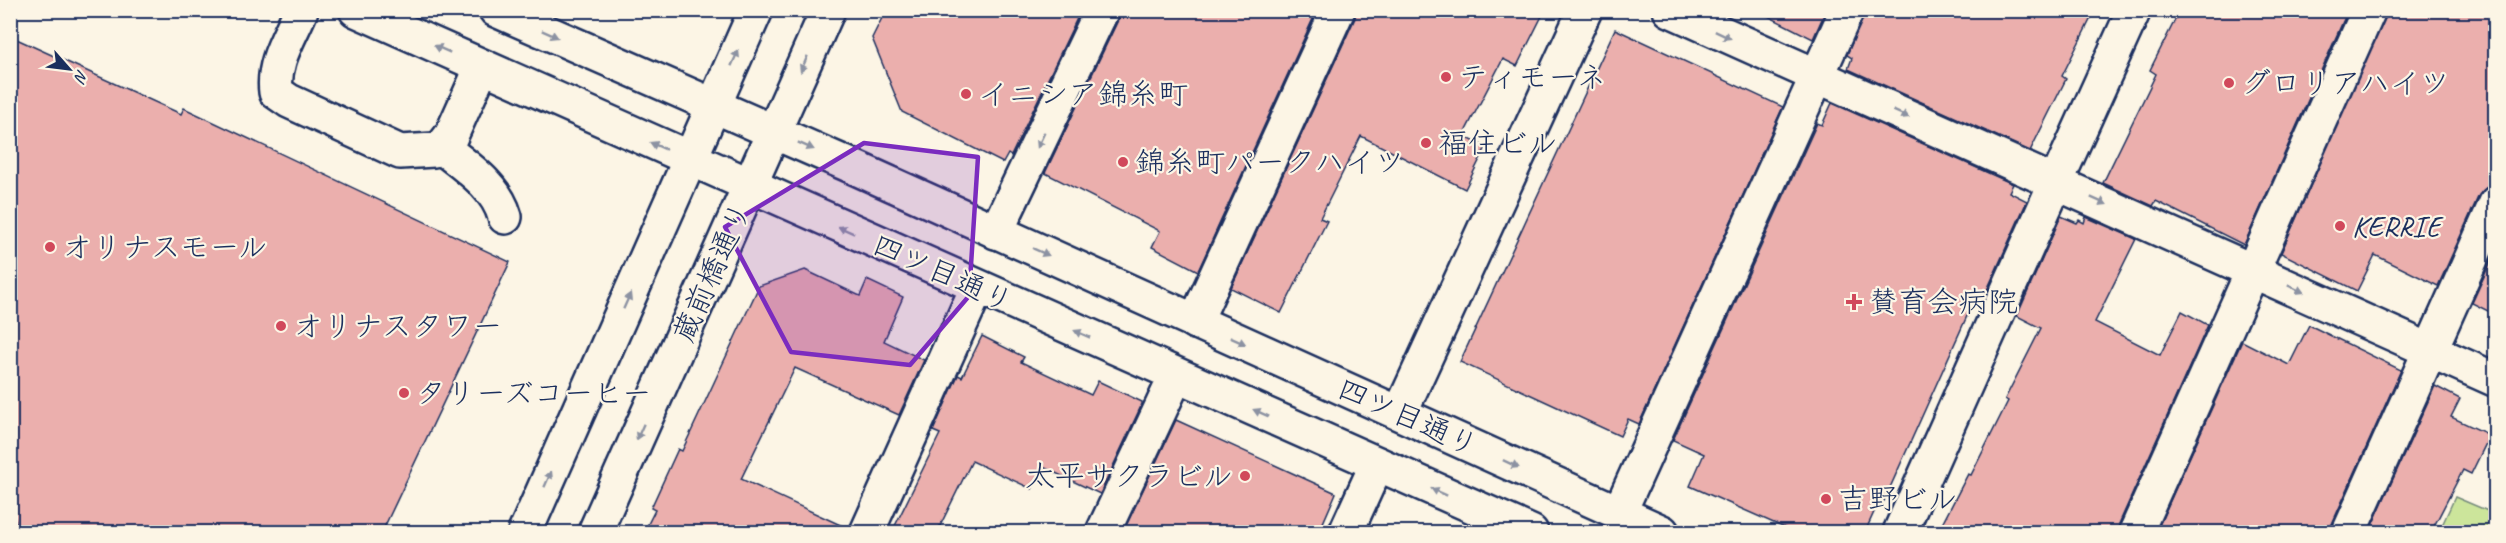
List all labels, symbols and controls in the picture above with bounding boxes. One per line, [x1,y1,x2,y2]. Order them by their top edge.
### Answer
one-way arrow [541,29,559,39]
one-way arrow [1715,30,1732,39]
north arrow [39,39,99,99]
one-way arrow [432,44,450,54]
one-way arrow [730,49,740,67]
one-way arrow [799,55,808,73]
place label: ティモーネ [1458,58,1607,96]
place label: グロリアハイツ [2241,64,2450,102]
text: N [69,67,93,87]
marker: ティモーネ [1439,70,1453,84]
place label: イニシア錦糸町 [978,75,1188,113]
marker: グロリアハイツ [2222,76,2236,90]
marker: イニシア錦糸町 [959,87,973,101]
one-way arrow [1893,110,1910,119]
place label: 福住ビル [1438,124,1557,162]
one-way arrow [1037,131,1046,148]
marker: 福住ビル [1419,136,1433,150]
one-way arrow [650,141,667,150]
one-way arrow [797,141,815,151]
place label: 錦糸町パークハイツ [1135,143,1404,181]
marker: 錦糸町パークハイツ [1116,155,1130,169]
street label: 蔵前橋通り [664,196,760,348]
one-way arrow [2091,196,2109,206]
place label: KERRIE [2352,207,2444,245]
marker: KERRIE [2333,219,2347,233]
one-way arrow [838,225,855,234]
street label: 四ツ目通り [867,225,1019,321]
place label: オリナスモール [62,228,268,266]
marker: オリナスモール [43,240,57,254]
one-way arrow [1032,247,1050,257]
place label: 賛育会病院 [1868,283,2018,321]
one-way arrow [2288,285,2305,294]
one-way arrow [622,291,632,309]
marker: 賛育会病院 [1845,293,1863,311]
place label: オリナスタワー [293,307,502,345]
marker: オリナスタワー [274,319,288,333]
one-way arrow [1074,330,1091,339]
one-way arrow [1229,336,1247,346]
street label: 四ツ目通り [1332,369,1484,465]
place label: タリーズコーヒー [416,374,652,412]
marker: タリーズコーヒー [397,386,411,400]
one-way arrow [1251,408,1269,418]
one-way arrow [635,423,645,441]
place label: 太平サクラビル [1025,457,1233,495]
one-way arrow [1503,459,1521,469]
marker: 太平サクラビル [1238,469,1252,483]
one-way arrow [544,470,554,488]
place label: 吉野ビル [1838,480,1957,518]
one-way arrow [1430,487,1448,496]
marker: 吉野ビル [1819,492,1833,506]

